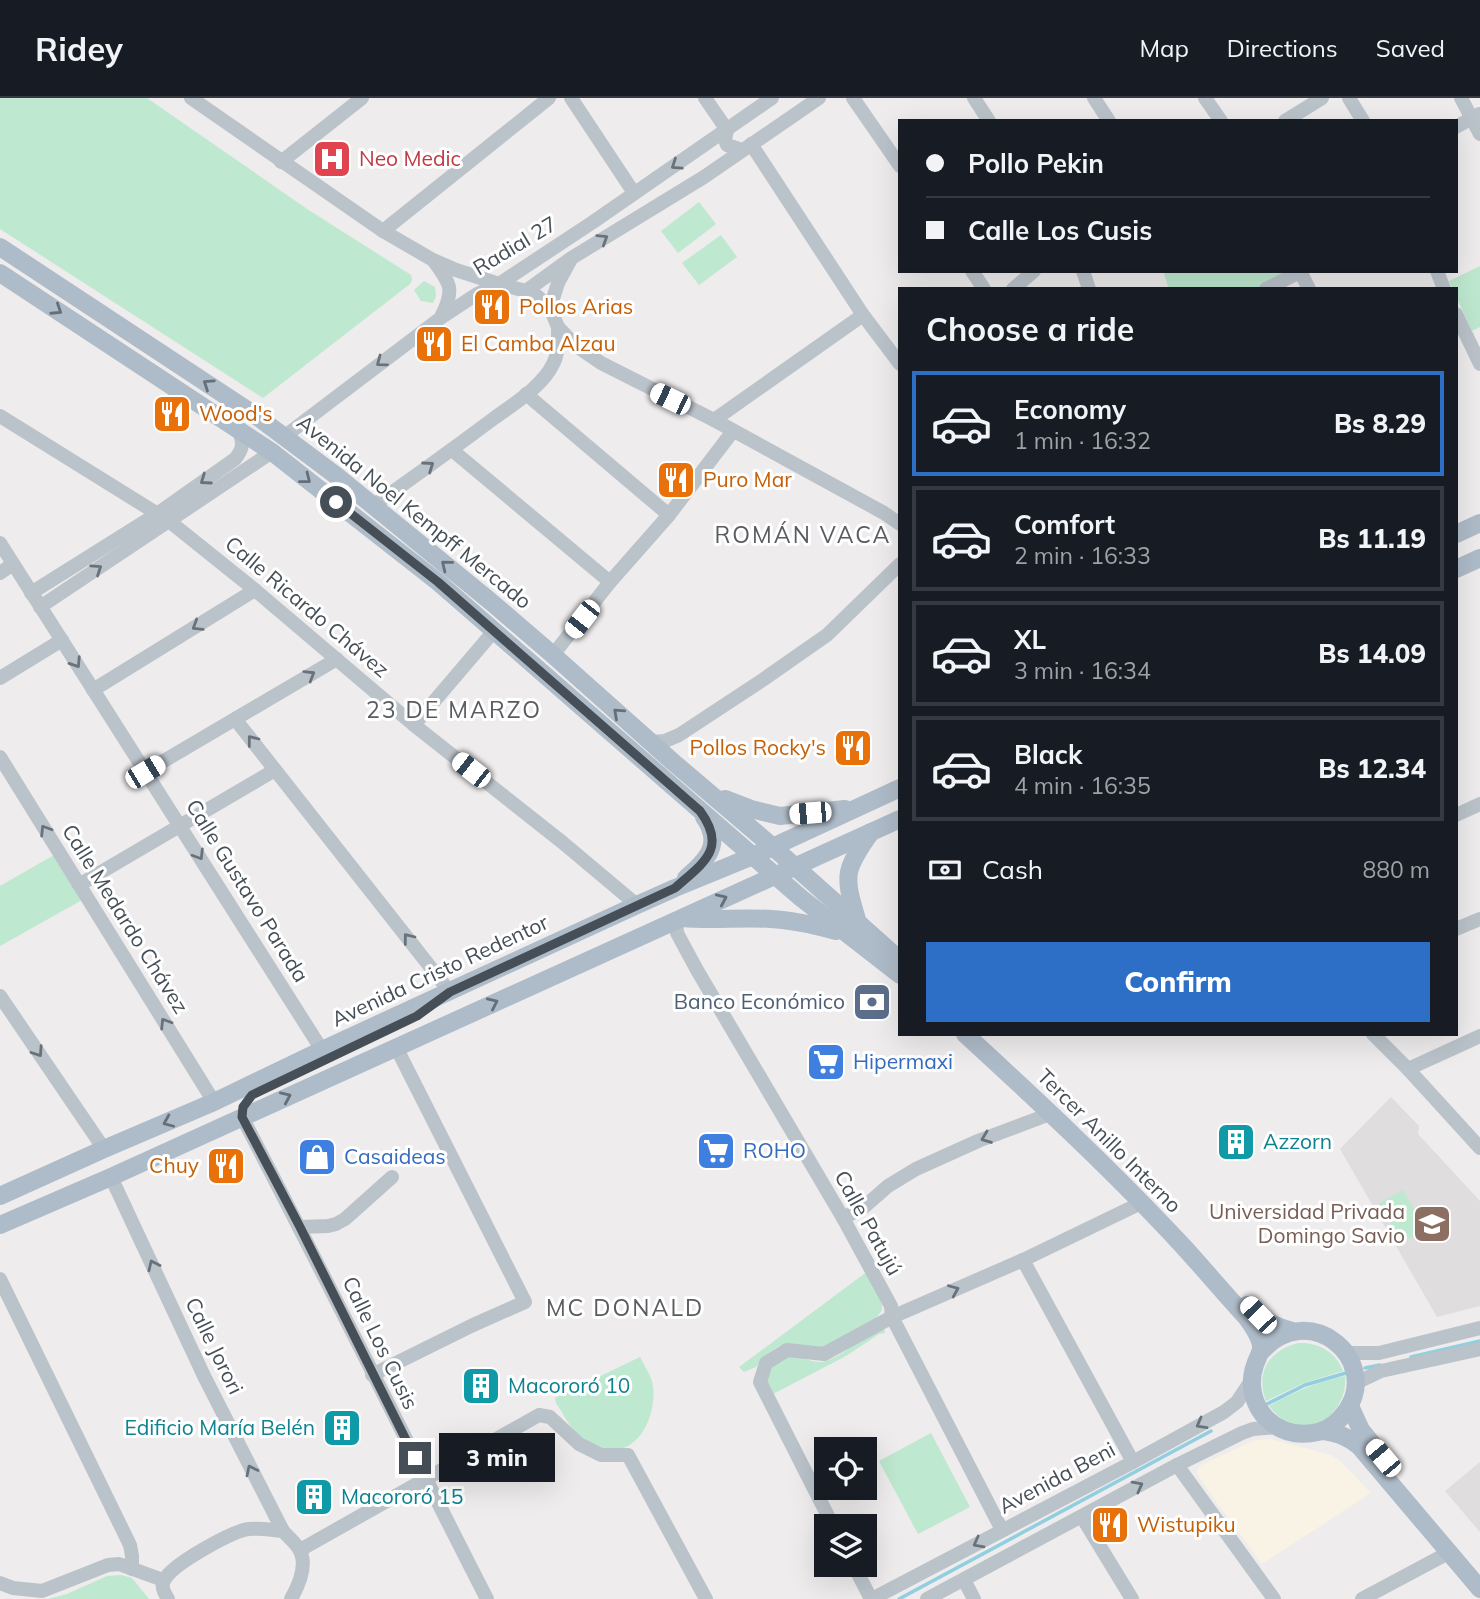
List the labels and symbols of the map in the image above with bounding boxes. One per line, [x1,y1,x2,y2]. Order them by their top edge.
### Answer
hospital icon: Neo Medic [311,138,353,180]
place label: Neo Medic [359,145,461,171]
one-way arrow [671,156,684,169]
street label: Radial 27 [468,210,561,280]
one-way arrow [595,235,608,248]
restaurant icon: Pollos Arias [471,286,513,328]
place label: Pollos Arias [519,293,633,319]
one-way arrow [49,302,62,314]
restaurant icon: El Camba Alzau [413,323,455,365]
place label: El Camba Alzau [461,330,616,356]
one-way arrow [376,354,389,367]
one-way arrow [203,380,216,392]
car [647,380,694,418]
restaurant icon: Wood's [151,393,193,435]
place label: Wood's [199,400,273,426]
street label: Avenida Noel Kempff Mercado [292,409,537,614]
restaurant icon: Puro Mar [655,459,697,501]
one-way arrow [421,462,434,474]
place label: Puro Mar [703,466,792,492]
one-way arrow [299,471,311,484]
one-way arrow [200,472,213,484]
route start [320,486,352,518]
district label: ROMÁN VACA [714,520,892,549]
street label: Calle Ricardo Chávez [220,530,395,682]
one-way arrow [441,561,454,573]
one-way arrow [89,565,102,577]
car [561,596,604,642]
one-way arrow [191,618,204,631]
one-way arrow [68,655,81,668]
one-way arrow [302,670,315,683]
district label: 23 DE MARZO [366,695,542,724]
one-way arrow [614,709,627,721]
restaurant icon: Pollos Rocky's [832,727,874,769]
place label: Pollos Rocky's [690,734,826,760]
one-way arrow [247,736,260,748]
car [448,749,495,791]
car [122,752,169,792]
street label: Calle Gustavo Parada [181,794,315,987]
car [789,801,832,825]
street label: Calle Medardo Chávez [57,819,195,1018]
one-way arrow [41,824,54,837]
one-way arrow [190,847,203,860]
one-way arrow [716,893,728,907]
street label: Avenida Cristo Redentor [327,908,552,1032]
one-way arrow [404,933,416,946]
bank icon: Banco Económico [851,981,893,1023]
place label: Banco Económico [674,988,845,1014]
one-way arrow [486,997,498,1011]
one-way arrow [161,1018,174,1031]
supermarket icon: Hipermaxi [805,1041,847,1083]
one-way arrow [30,1044,42,1057]
place label: Hipermaxi [853,1048,953,1074]
street label: Tercer Anillo Interno [1032,1063,1187,1218]
one-way arrow [279,1091,291,1105]
one-way arrow [163,1114,175,1128]
building icon: Azzorn [1215,1121,1257,1163]
place label: Azzorn [1263,1128,1332,1154]
supermarket icon: ROHO [695,1130,737,1172]
one-way arrow [981,1130,993,1144]
shop icon: Casaideas [296,1136,338,1178]
place label: ROHO [743,1137,806,1163]
place label: Casaideas [344,1143,446,1169]
restaurant icon: Chuy [205,1145,247,1187]
place label: Chuy [149,1152,199,1178]
street label: Calle Patujú [829,1166,908,1279]
place label: Universidad Privada Domingo Savio [1209,1198,1405,1248]
school or university icon: Universidad Privada Domingo Savio [1411,1203,1453,1245]
one-way arrow [147,1260,161,1273]
street label: Calle Los Cusis [337,1272,424,1413]
one-way arrow [947,1284,960,1298]
street label: Calle Jorori [180,1293,249,1398]
district label: MC DONALD [546,1293,704,1322]
car [1236,1293,1281,1337]
building icon: Macororó 10 [460,1365,502,1407]
place label: Macororó 10 [508,1372,630,1398]
building icon: Edificio María Belén [321,1407,363,1449]
place label: Edificio María Belén [124,1414,315,1440]
one-way arrow [1195,1416,1208,1430]
callout: 3 min [440,1434,555,1482]
car [1362,1435,1405,1481]
street label: Avenida Beni [994,1436,1119,1519]
route end [399,1442,431,1474]
one-way arrow [246,1465,260,1477]
building icon: Macororó 15 [293,1476,335,1518]
one-way arrow [1131,1481,1143,1494]
place label: Macororó 15 [341,1483,463,1509]
restaurant icon: Wistupiku [1089,1504,1131,1546]
place label: Wistupiku [1137,1511,1236,1537]
one-way arrow [973,1535,985,1548]

